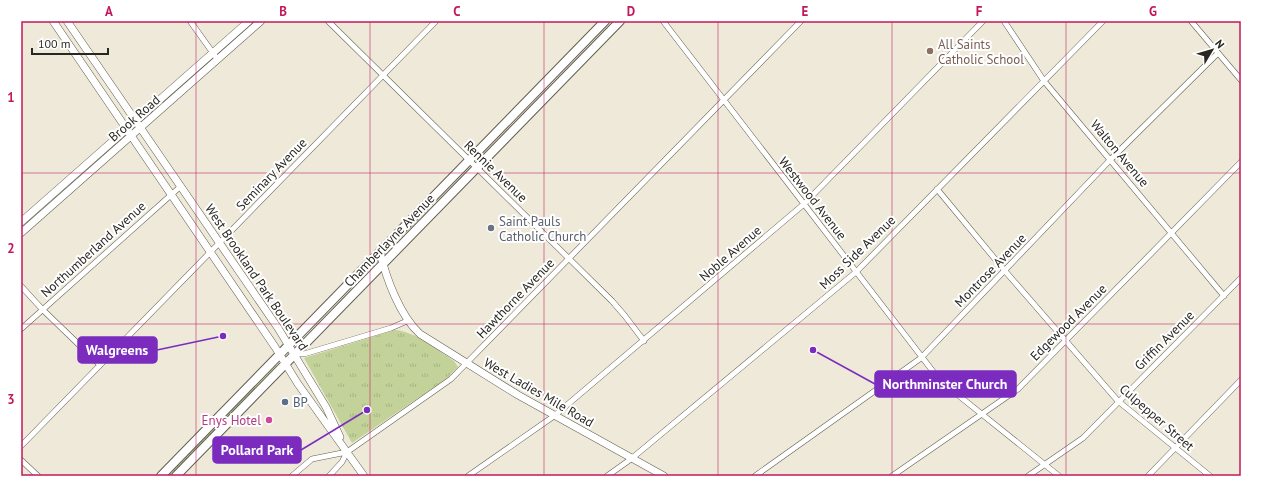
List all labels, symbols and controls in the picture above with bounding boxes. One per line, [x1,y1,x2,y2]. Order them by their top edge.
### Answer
text: A [105,3,113,20]
text: B [279,3,287,20]
text: C [453,3,461,20]
text: D [627,3,635,20]
text: E [802,3,809,20]
text: F [976,3,983,20]
text: G [1149,3,1157,20]
scale bar [32,30,108,56]
north arrow [1192,30,1232,70]
text: 100 m [38,36,71,51]
place label: All Saints Catholic School [938,36,1024,68]
text: N [1212,37,1228,51]
marker: All Saints Catholic School [925,46,935,56]
text: 1 [7,89,15,106]
street label: Brook Road [105,91,164,145]
street label: Walton Avenue [1087,116,1153,190]
street label: Seminary Avenue [232,134,310,214]
street label: Rennie Avenue [460,137,531,206]
street label: Westwood Avenue [775,153,850,243]
street label: Chamberlayne Avenue [340,190,438,291]
street label: Northumberland Avenue [37,198,149,301]
street label: West Brookland Park Boulevard [201,201,312,354]
street label: Moss Side Avenue [816,212,899,293]
place label: Saint Pauls Catholic Church [499,213,586,245]
street label: Noble Avenue [696,222,765,285]
marker: Saint Pauls Catholic Church [486,223,496,233]
street label: Montrose Avenue [951,230,1030,311]
text: 2 [7,240,15,257]
street label: Hawthorne Avenue [473,255,558,342]
street label: Edgewood Avenue [1026,280,1110,364]
street label: Griffin Avenue [1131,307,1198,374]
callout: Walgreens [78,337,157,363]
text: Walgreens [86,341,148,359]
street label: West Ladies Mile Road [481,354,597,431]
callout: Northminster Church [875,371,1016,397]
text: Northminster Church [883,375,1007,393]
street label: Culpepper Street [1116,380,1198,455]
text: 3 [7,391,15,408]
place label: BP [293,394,308,411]
marker: BP [280,397,290,407]
place label: Enys Hotel [202,412,261,429]
marker: Enys Hotel [264,415,274,425]
callout: Pollard Park [213,437,301,463]
text: Pollard Park [221,441,293,459]

